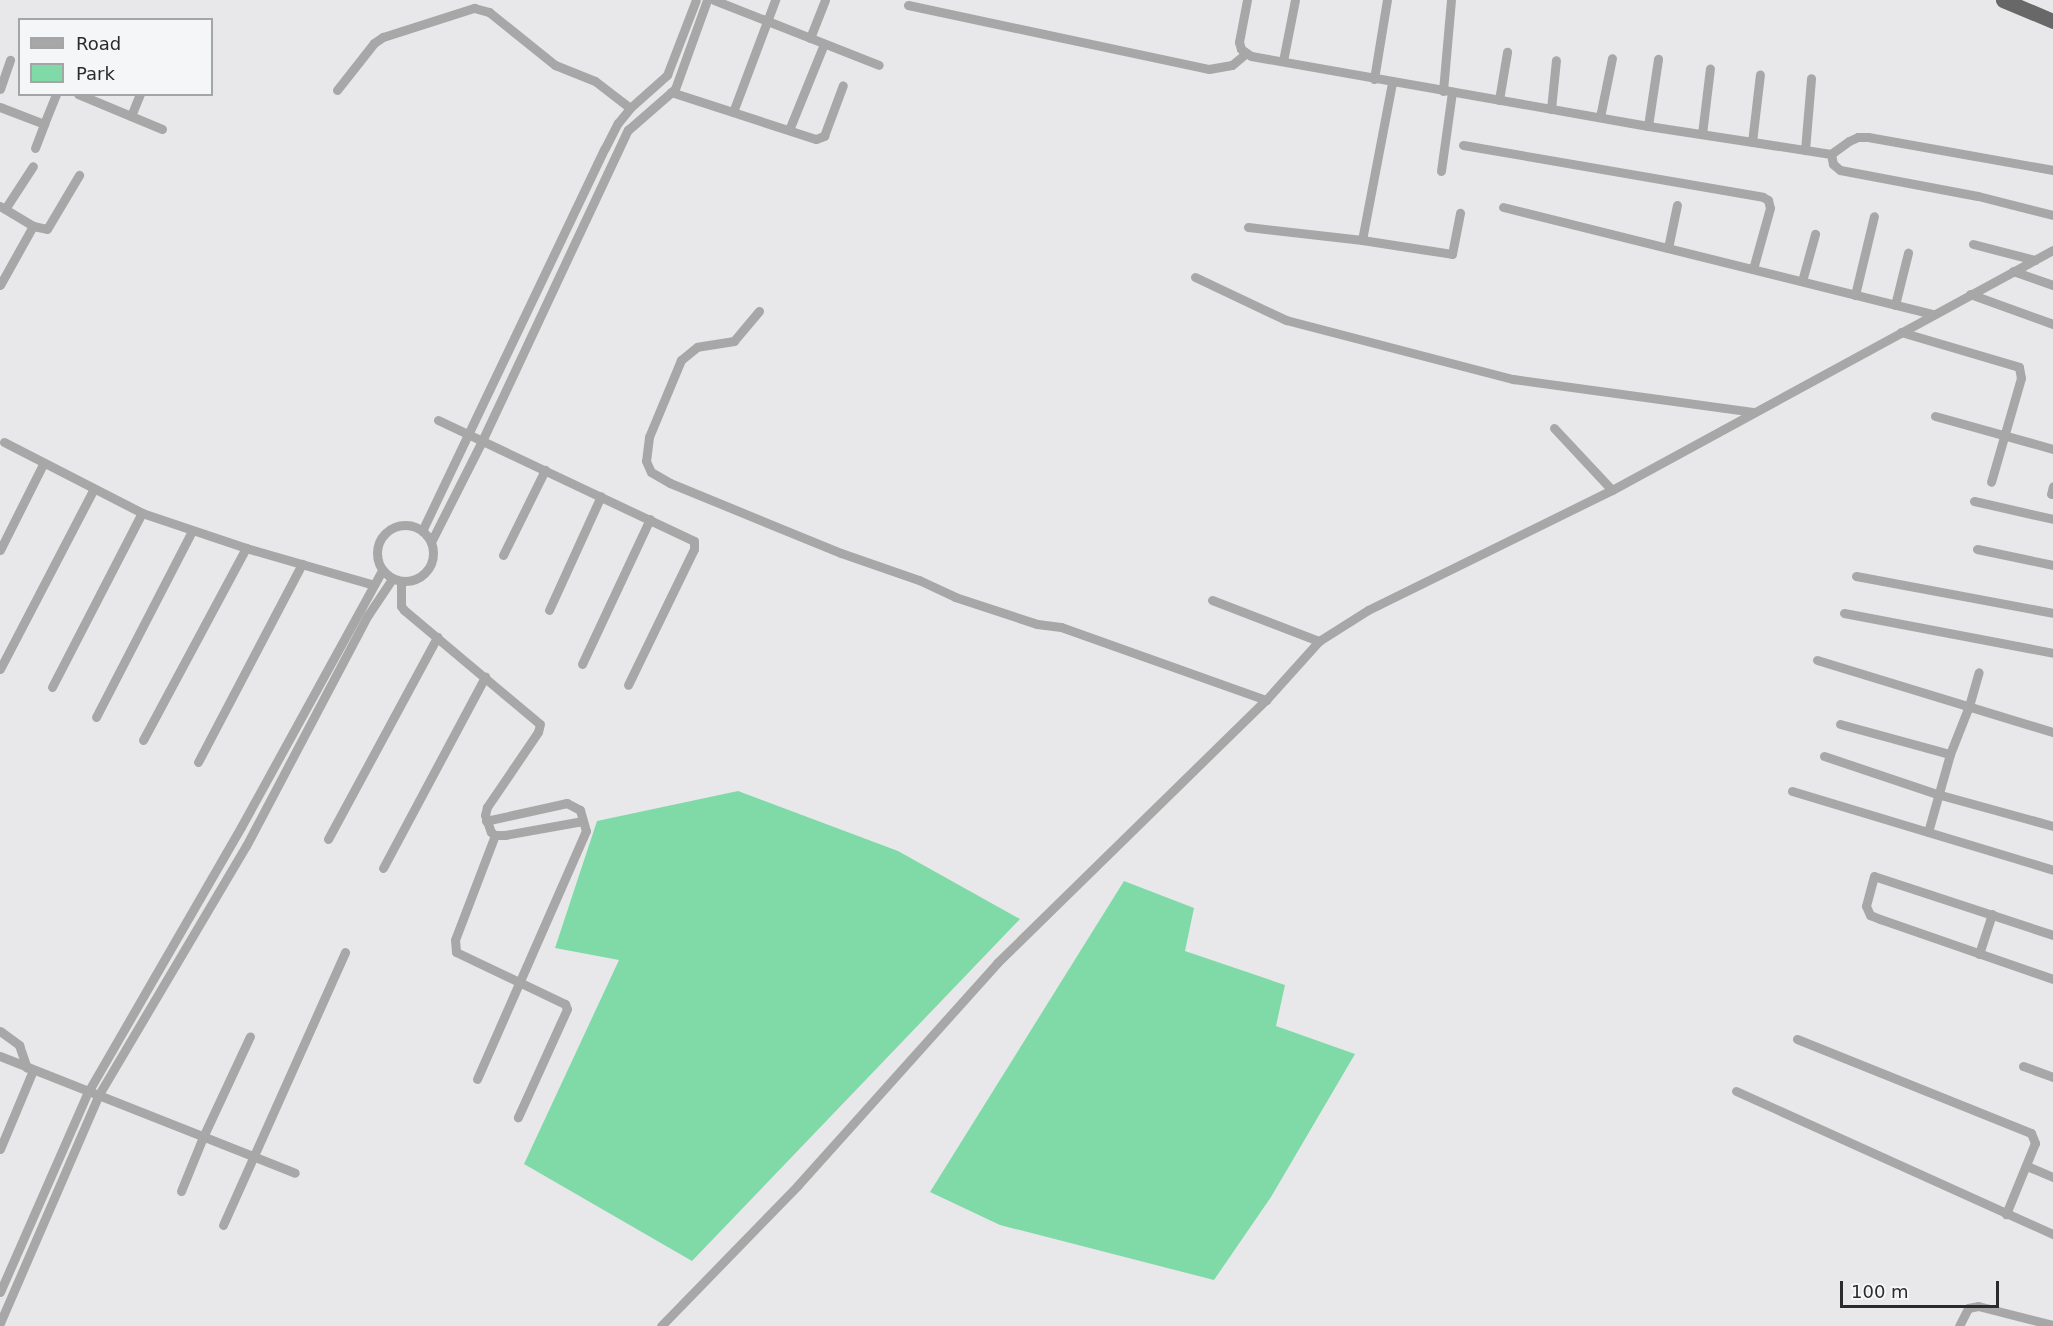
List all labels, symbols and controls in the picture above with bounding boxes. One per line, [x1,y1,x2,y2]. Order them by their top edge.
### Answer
legend [18,18,213,96]
text: Road [76,33,121,54]
text: Park [76,63,115,84]
scale bar [1843,1269,2002,1307]
text: 100 m [1851,1281,1909,1302]

